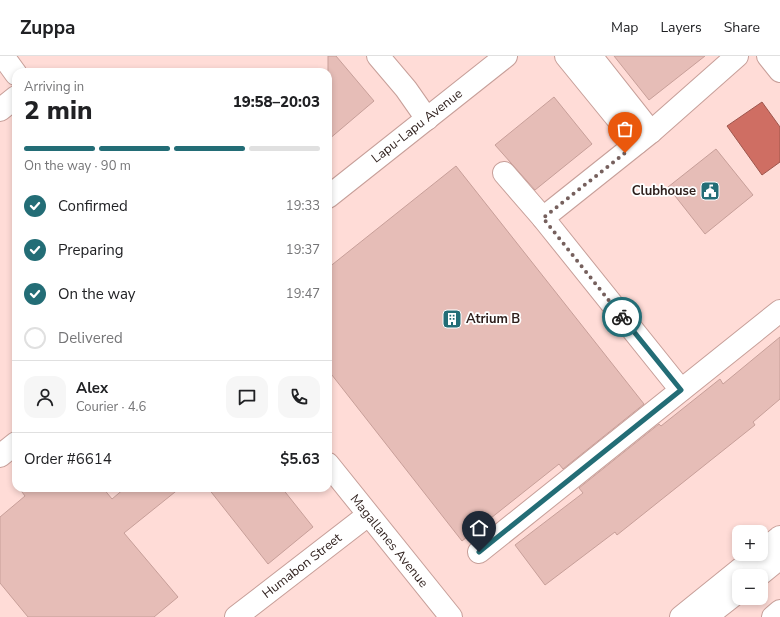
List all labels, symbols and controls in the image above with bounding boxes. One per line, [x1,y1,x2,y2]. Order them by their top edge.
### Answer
text: Zuppa [20,15,76,41]
text: Map [611,18,638,37]
text: Layers [660,18,702,37]
text: Share [724,18,760,37]
text: Arriving in [24,78,84,96]
street label: Lapu-Lapu Avenue [368,85,466,167]
text: 19:58–20:03 [233,92,320,112]
text: 2 min [24,93,92,128]
pin [608,112,642,153]
icon: bag [614,118,636,140]
text: On the way · 90 m [24,157,131,175]
public building icon: Clubhouse [699,180,721,202]
place label: Clubhouse [632,182,696,200]
icon: check [24,195,46,217]
text: Confirmed [58,196,128,216]
text: 19:33 [286,197,320,215]
icon: check [24,239,46,261]
text: Preparing [58,240,123,260]
text: 19:37 [286,241,320,259]
icon: check [24,283,46,305]
text: On the way [58,284,136,304]
text: 19:47 [286,285,320,303]
courier [602,297,642,337]
icon: bike [611,306,633,328]
building icon: Atrium B [441,308,463,330]
place label: Atrium B [466,310,520,328]
text: Delivered [58,328,123,348]
button: person [24,376,66,418]
button: chat [226,376,268,418]
button: phone [278,376,320,418]
text: Alex [76,378,108,398]
text: Courier · 4.6 [76,398,146,416]
text: Order #6614 [24,449,112,469]
text: $5.63 [280,449,320,469]
street label: Magallanes Avenue [346,491,432,592]
pin [462,511,496,552]
icon: home [468,517,490,539]
map controls [732,525,768,605]
button: + [732,525,768,561]
street label: Humabon Street [259,529,346,603]
button: − [732,569,768,605]

